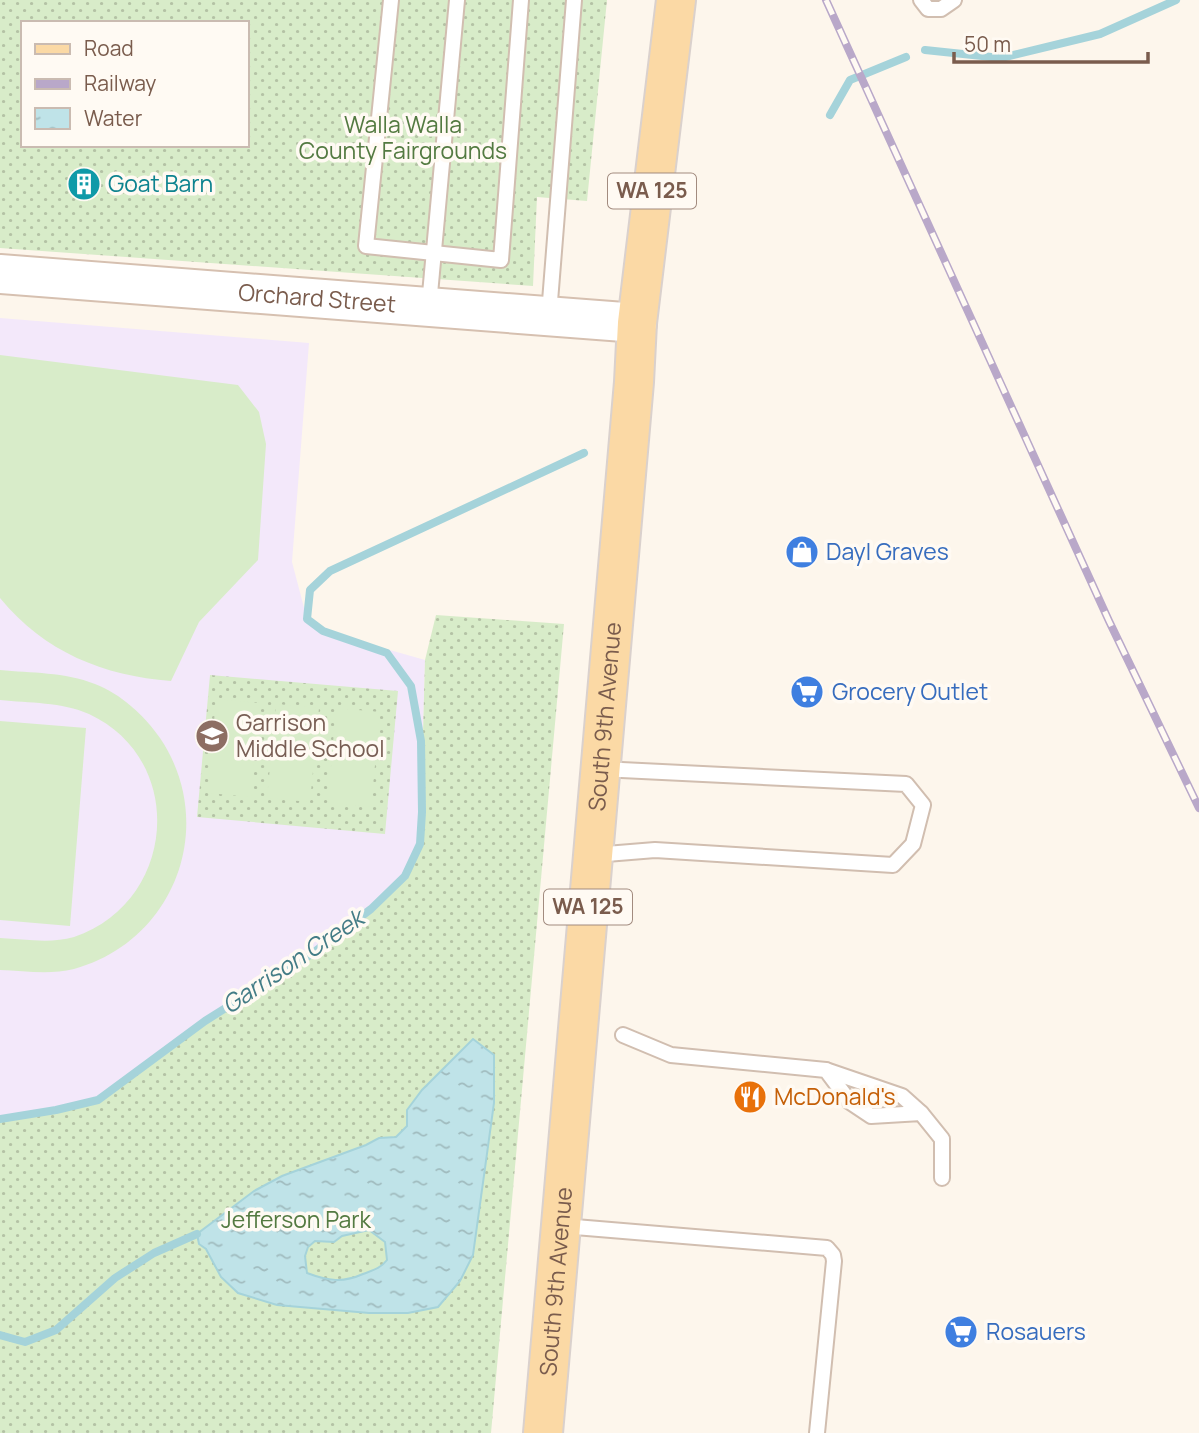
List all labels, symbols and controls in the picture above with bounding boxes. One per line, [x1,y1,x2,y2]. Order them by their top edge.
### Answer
legend [21,21,248,147]
scale bar [954,21,1148,65]
text: 50 m [964,30,1011,58]
text: Road [84,34,134,62]
text: Railway [84,69,156,97]
text: Water [84,104,143,132]
park label: Walla Walla County Fairgrounds [299,108,507,166]
building icon: Goat Barn [65,165,103,203]
place label: Goat Barn [108,167,213,199]
road number: WA 125 [608,174,696,208]
street label: Orchard Street [237,275,397,319]
shop icon: Dayl Graves [783,533,821,571]
place label: Dayl Graves [826,535,949,567]
street label: South 9th Avenue [580,621,628,812]
supermarket icon: Grocery Outlet [788,673,826,711]
place label: Grocery Outlet [832,675,988,707]
place label: Garrison Middle School [236,706,385,764]
school or university icon: Garrison Middle School [193,717,231,755]
road number: WA 125 [544,890,632,925]
water label: Garrison Creek [215,899,372,1020]
restaurant icon: McDonald's [731,1078,769,1116]
place label: McDonald's [774,1080,896,1112]
street label: South 9th Avenue [531,1186,579,1377]
park label: Jefferson Park [221,1203,372,1235]
supermarket icon: Rosauers [942,1313,980,1351]
place label: Rosauers [986,1315,1086,1347]

